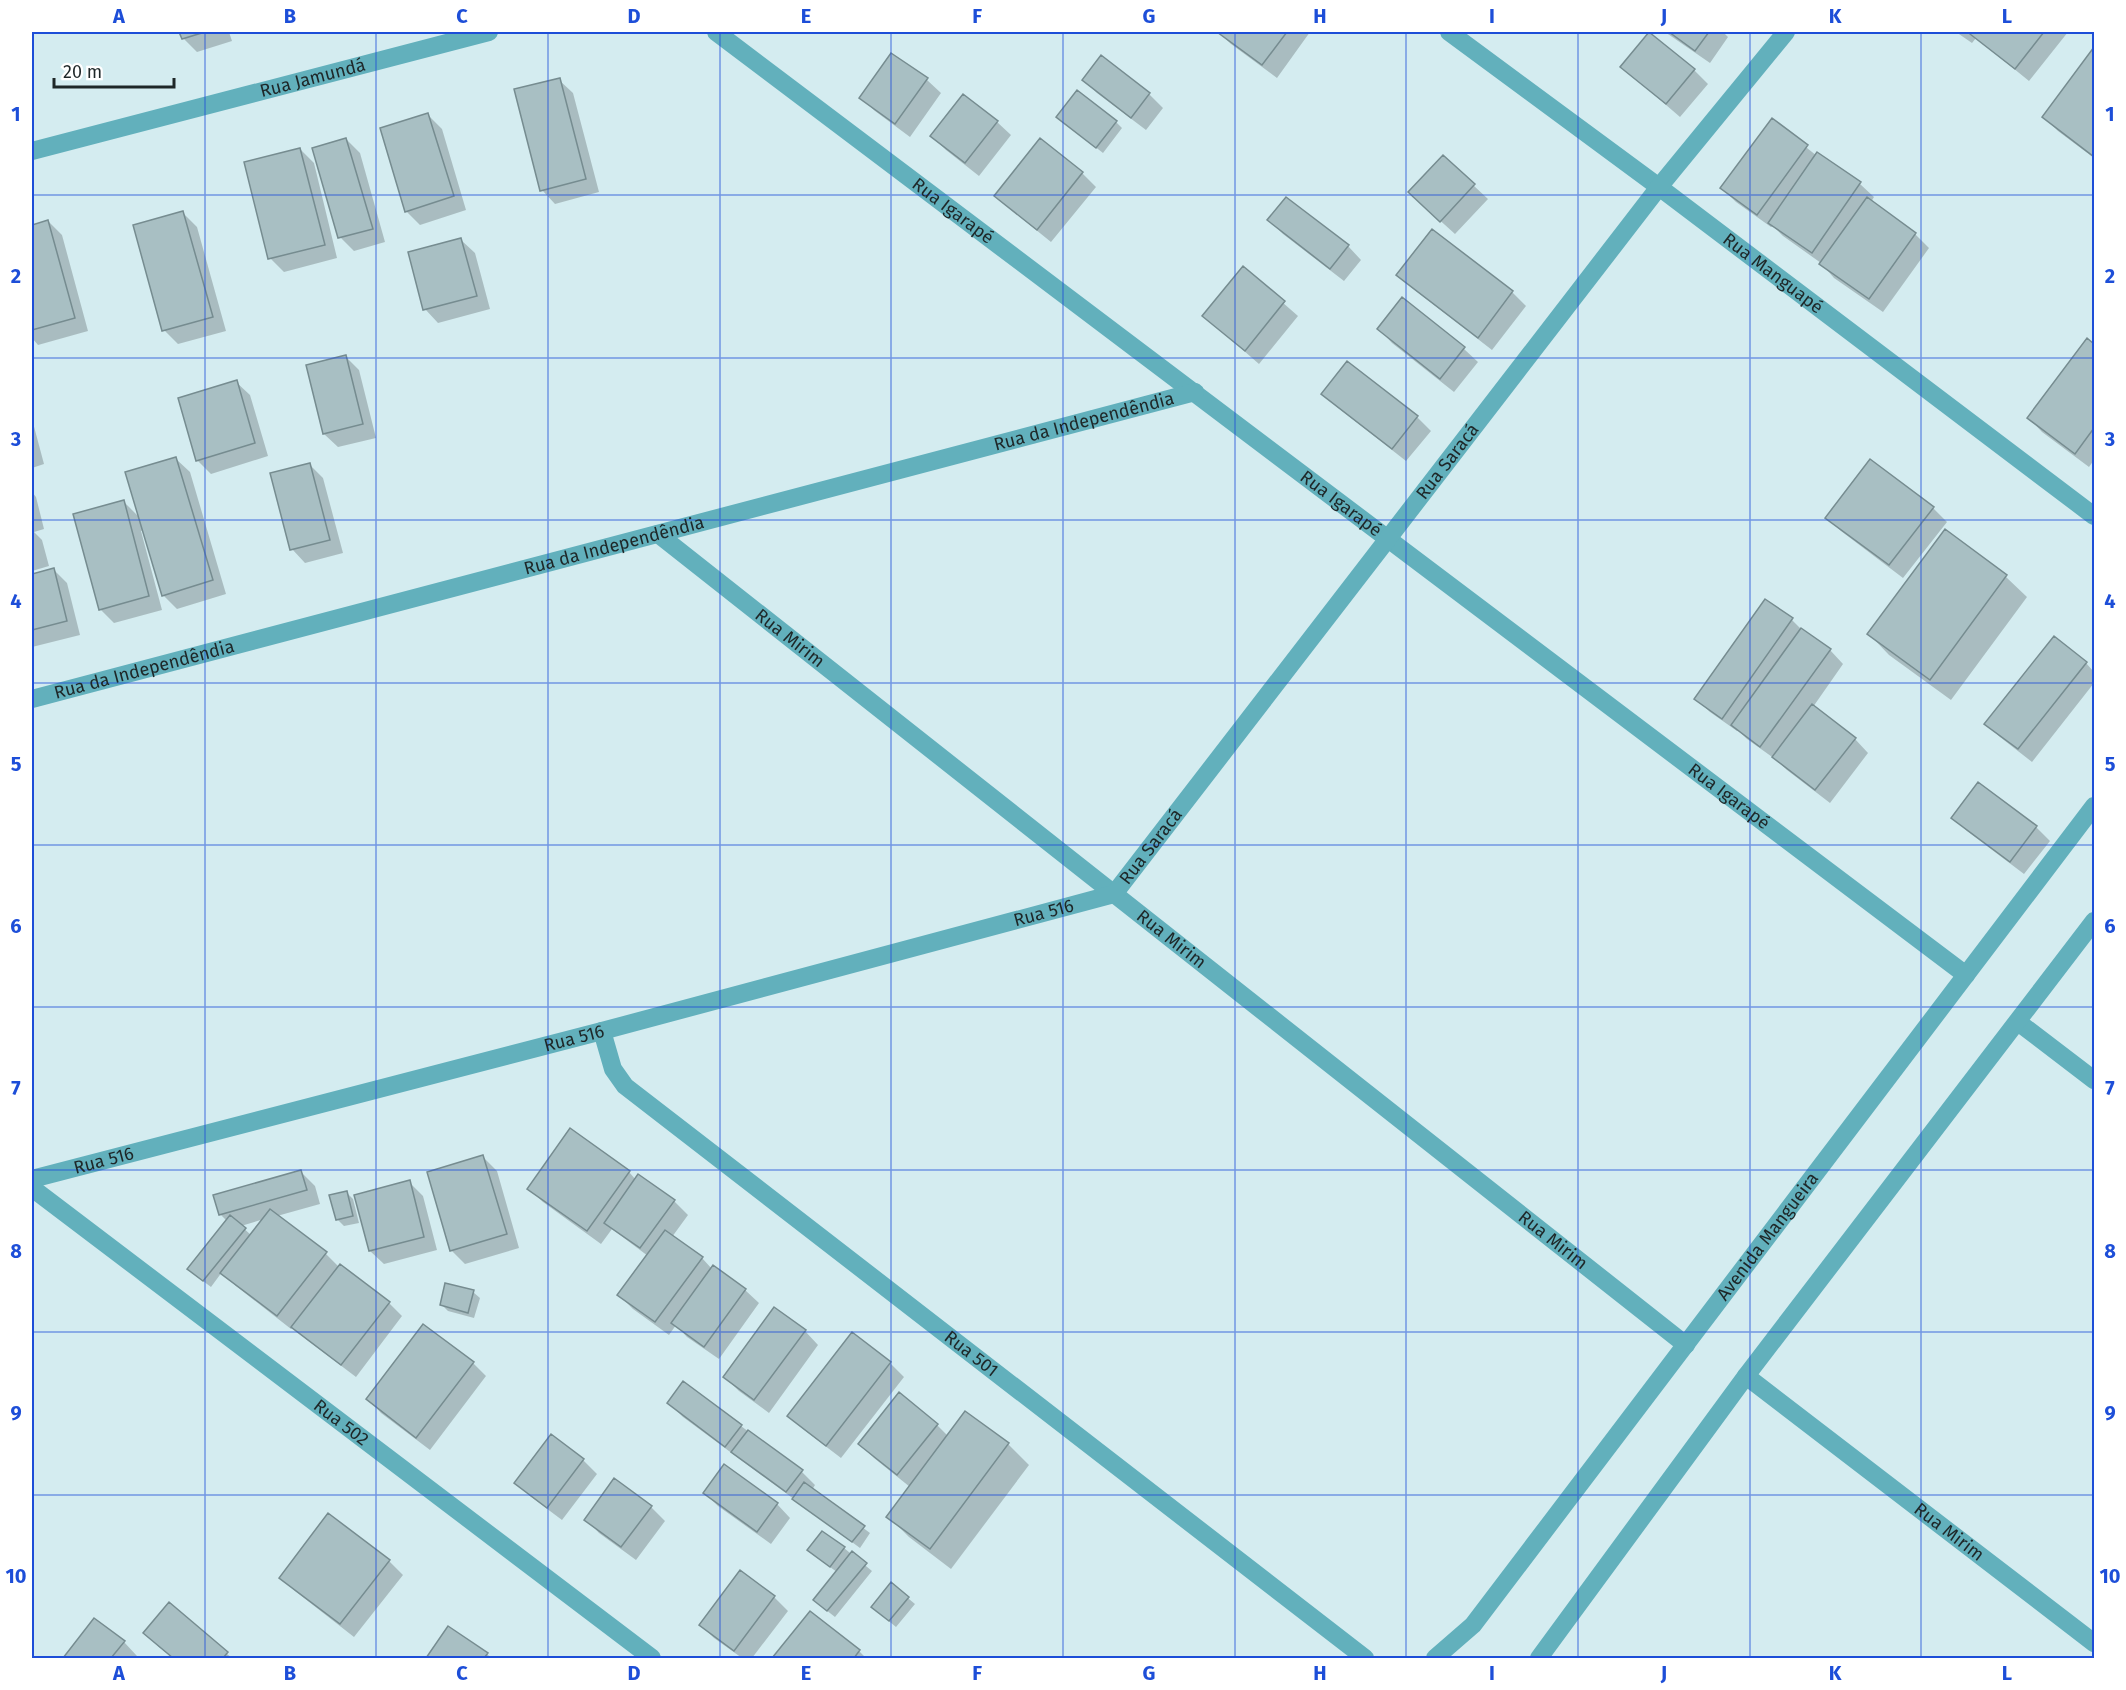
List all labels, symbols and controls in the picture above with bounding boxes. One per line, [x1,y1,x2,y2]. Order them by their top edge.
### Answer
text: A [112,4,126,28]
text: B [284,4,296,28]
text: C [456,4,468,28]
text: D [627,4,641,28]
text: E [801,4,811,28]
text: F [972,4,982,28]
text: G [1143,4,1155,28]
text: H [1313,4,1327,28]
text: I [1489,4,1495,28]
text: J [1660,4,1667,28]
text: K [1829,4,1842,28]
text: L [2002,4,2012,28]
scale bar [54,51,174,89]
street label: Rua Jamundá [257,54,368,102]
text: 20 m [63,61,102,83]
text: 1 [11,102,21,126]
text: 1 [2105,102,2115,126]
street label: Rua Igarapé [908,173,998,249]
street label: Rua Manguapé [1718,228,1828,318]
text: 2 [11,264,21,288]
text: 2 [2105,264,2115,288]
street label: Rua da Independêndia [991,387,1177,456]
street label: Rua Saracá [1411,419,1484,504]
text: 3 [10,427,21,451]
text: 3 [2104,427,2115,451]
street label: Rua Igarapé [1296,466,1386,541]
street label: Rua da Independêndia [522,511,707,580]
text: 4 [10,589,22,613]
text: 4 [2104,589,2116,613]
street label: Rua Mirim [751,604,829,672]
street label: Rua da Independêndia [52,635,237,704]
text: 5 [11,752,22,776]
text: 5 [2105,752,2116,776]
street label: Rua Igarapé [1684,758,1774,834]
street label: Rua Saracá [1115,804,1187,889]
street label: Rua 516 [1011,894,1076,931]
street label: Rua Mirim [1132,905,1211,973]
text: 6 [10,914,22,938]
text: 6 [2104,914,2116,938]
street label: Rua 516 [542,1020,607,1057]
text: 7 [11,1076,21,1100]
text: 7 [2105,1076,2115,1100]
street label: Rua 516 [71,1142,136,1179]
street label: Avenida Mangueira [1712,1168,1823,1305]
street label: Rua Mirim [1514,1206,1592,1274]
text: 8 [10,1239,22,1263]
text: 8 [2104,1239,2116,1263]
street label: Rua 501 [940,1326,1003,1381]
street label: Rua 502 [309,1394,373,1450]
text: 9 [10,1401,22,1425]
text: 9 [2104,1401,2116,1425]
street label: Rua Mirim [1910,1498,1989,1566]
text: 10 [6,1564,26,1588]
text: 10 [2100,1564,2120,1588]
text: A [112,1661,126,1685]
text: B [284,1661,296,1685]
text: C [456,1661,468,1685]
text: D [627,1661,641,1685]
text: E [801,1661,811,1685]
text: F [972,1661,982,1685]
text: G [1143,1661,1155,1685]
text: H [1313,1661,1327,1685]
text: I [1489,1661,1495,1685]
text: J [1660,1661,1667,1685]
text: K [1829,1661,1842,1685]
text: L [2002,1661,2012,1685]

